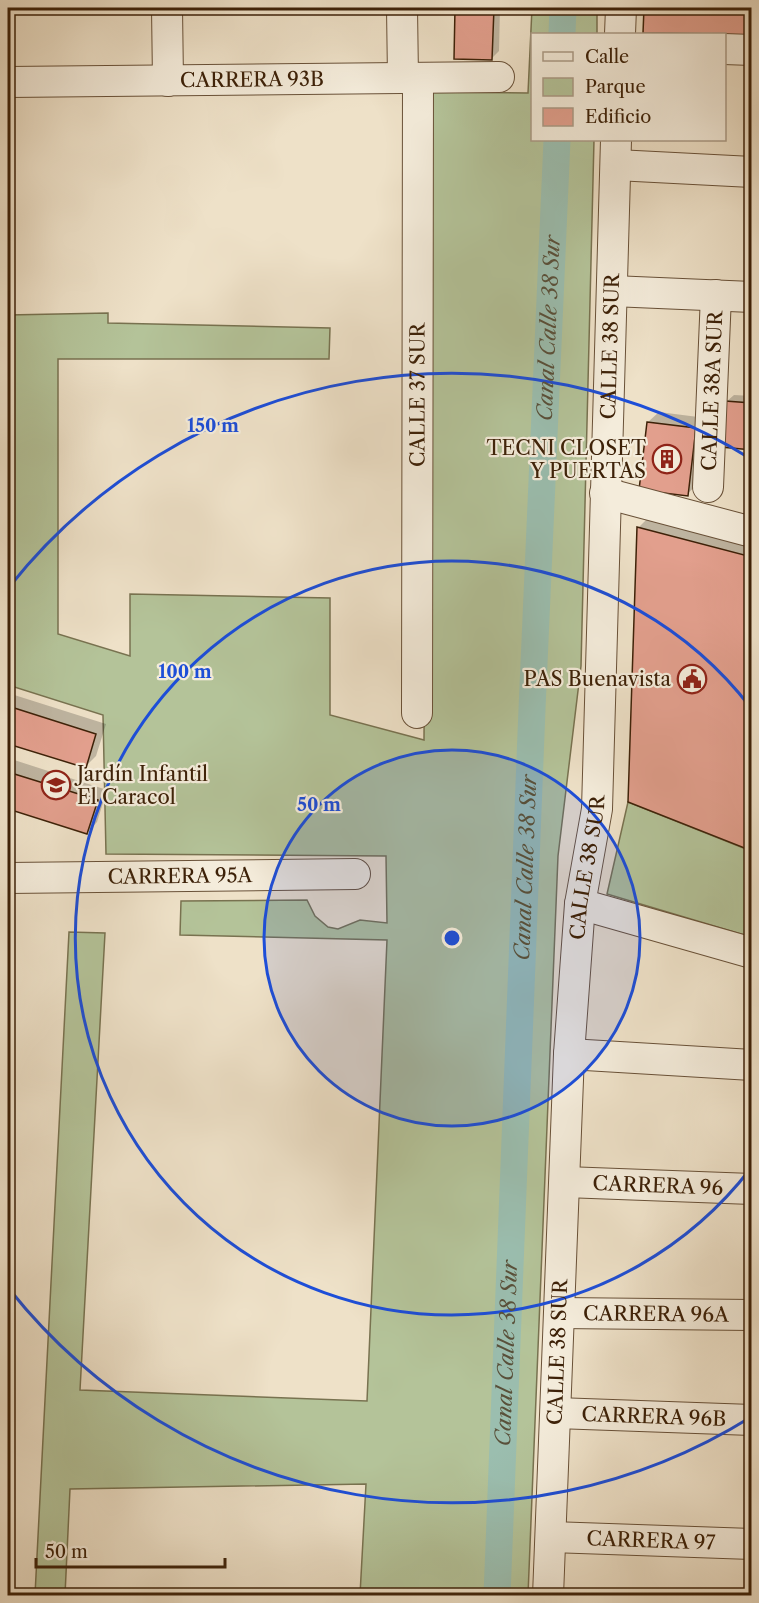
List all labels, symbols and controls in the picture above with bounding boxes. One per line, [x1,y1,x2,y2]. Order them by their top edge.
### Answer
legend [531,33,726,141]
text: Calle [585,46,629,68]
street label: CARRERA 93B [180,67,324,92]
text: Parque [585,76,646,98]
text: Edificio [585,106,651,128]
water label: Canal Calle 38 Sur [532,233,565,422]
street label: CALLE 38 SUR [596,272,624,420]
street label: CALLE 38A SUR [697,309,727,471]
street label: CALLE 37 SUR [405,322,430,467]
text: 150 m [187,415,239,437]
place label: TECNI CLOSET Y PUERTAS [487,436,646,483]
building icon: TECNI CLOSET Y PUERTAS [651,443,683,475]
text: 100 m [158,661,212,683]
public building icon: PAS Buenavista [676,663,708,695]
place label: PAS Buenavista [524,667,671,691]
place label: Jardín Infantil El Caracol [74,762,208,809]
school or university icon: Jardín Infantil El Caracol [40,769,72,801]
water label: Canal Calle 38 Sur [509,773,541,961]
text: 50 m [297,794,341,816]
street label: CALLE 38 SUR [565,794,609,941]
street label: CARRERA 95A [107,863,254,889]
centre of rings [442,928,462,948]
street label: CARRERA 96 [592,1171,724,1200]
water label: Canal Calle 38 Sur [490,1258,522,1447]
street label: CALLE 38 SUR [543,1277,572,1426]
street label: CARRERA 96A [583,1301,730,1327]
street label: CARRERA 96B [581,1402,727,1431]
street label: CARRERA 97 [586,1526,716,1555]
scale bar [36,1531,225,1569]
text: 50 m [45,1541,88,1563]

